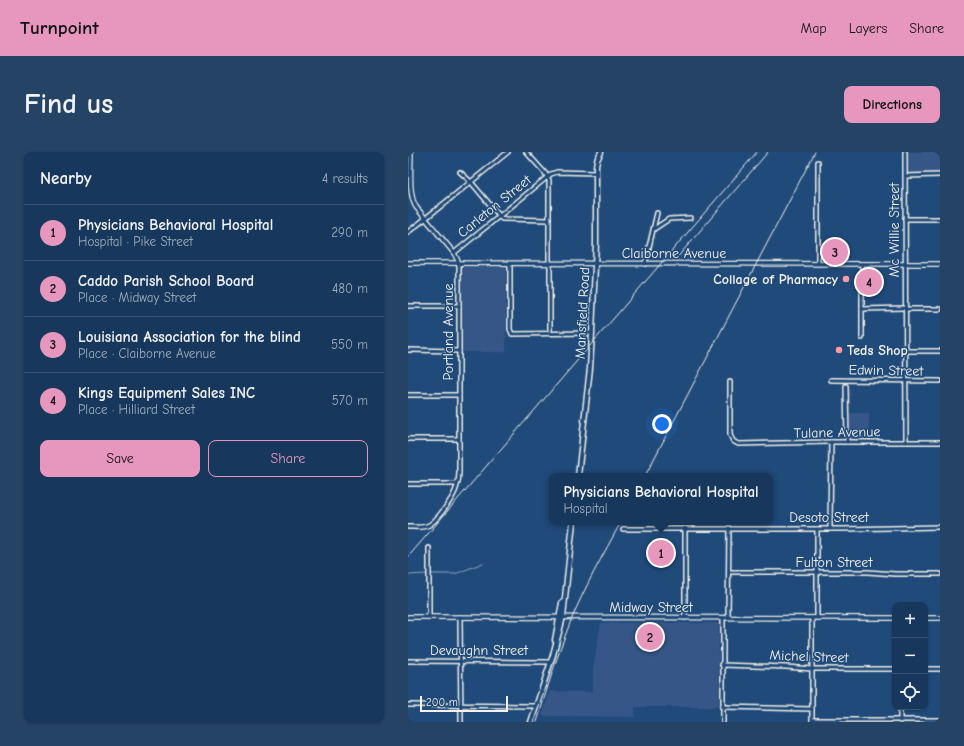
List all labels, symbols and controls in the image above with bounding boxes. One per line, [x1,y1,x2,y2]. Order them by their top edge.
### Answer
text: Turnpoint [20,17,99,39]
text: Map [800,20,827,37]
text: Layers [849,20,887,37]
text: Share [909,20,944,37]
button: Directions [844,86,940,123]
text: Find us [24,88,113,120]
text: Nearby [40,169,91,188]
text: 4 results [322,171,368,186]
street label: Carleton Street [454,171,535,241]
street label: Mc Willie Street [886,182,903,277]
text: Physicians Behavioral Hospital [78,216,273,234]
text: 1 [50,225,56,240]
text: 290 m [331,225,368,240]
text: Hospital · Pike Street [78,234,193,249]
pin: 3 [822,237,848,267]
street label: Claiborne Avenue [622,245,726,262]
street label: Mansfield Road [572,267,593,359]
pin: 4 [856,267,882,297]
place label: Collage of Pharmacy [713,271,839,288]
text: Caddo Parish School Board [78,272,254,290]
marker: Collage of Pharmacy [841,274,851,284]
text: 2 [50,281,56,296]
text: 480 m [332,281,368,296]
street label: Portland Avenue [440,284,457,380]
text: Place · Midway Street [78,290,196,305]
text: Louisiana Association for the blind [78,328,301,346]
text: 3 [50,337,56,352]
text: 550 m [331,337,368,352]
place label: Teds Shop [847,342,908,359]
marker: Teds Shop [834,345,844,355]
text: Place · Claiborne Avenue [78,346,216,361]
street label: Edwin Street [848,361,925,380]
text: Kings Equipment Sales INC [78,384,255,402]
text: 4 [50,393,56,408]
text: 570 m [332,393,368,408]
text: Place · Hilliard Street [78,402,195,417]
your location [652,414,672,434]
street label: Tulane Avenue [793,423,881,442]
button: Save [40,440,200,477]
button: Share [208,440,368,477]
popup [549,473,773,525]
text: Physicians Behavioral Hospital [563,483,759,501]
text: Hospital [563,501,608,516]
street label: Desoto Street [789,509,870,526]
pin: 1 [648,538,674,568]
street label: Fulton Street [796,554,873,571]
street label: Midway Street [609,599,694,616]
map controls [892,602,928,710]
button: + [892,602,928,638]
pin: 2 [637,622,663,652]
button: − [892,638,928,674]
street label: Devaughn Street [430,642,529,659]
street label: Michel Street [769,647,850,666]
button: locate [892,674,928,710]
scale bar [420,694,508,713]
text: 200 m [426,696,458,709]

